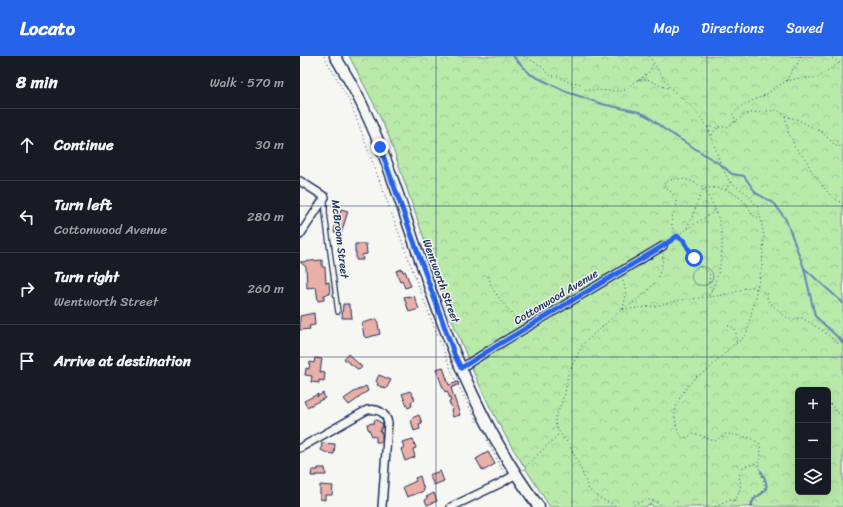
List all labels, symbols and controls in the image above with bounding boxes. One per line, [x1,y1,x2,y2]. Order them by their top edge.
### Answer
text: Locato [20,12,75,45]
text: Map [653,16,679,41]
text: Directions [701,16,764,41]
text: Saved [786,16,823,41]
text: 8 min [16,67,58,97]
text: Walk · 570 m [210,71,284,94]
text: Continue [54,132,114,158]
text: 30 m [255,133,284,156]
icon: ahead [16,134,38,156]
route end [371,138,389,156]
text: Turn left [54,192,112,218]
street label: McBroom Street [326,199,354,280]
text: 280 m [247,205,284,228]
icon: left [16,206,38,228]
text: Cottonwood Avenue [54,218,167,241]
street label: Wentworth Street [417,236,465,326]
route start [685,249,703,267]
text: Turn right [54,264,119,290]
street label: Cottonwood Avenue [510,264,602,330]
text: 260 m [248,277,284,300]
icon: right [16,278,38,300]
text: Wentworth Street [54,290,158,313]
text: Arrive at destination [54,348,191,374]
icon: arrive [16,350,38,372]
map controls [795,387,831,495]
button: + [795,387,831,423]
button: − [795,423,831,459]
button: layers [795,459,831,495]

